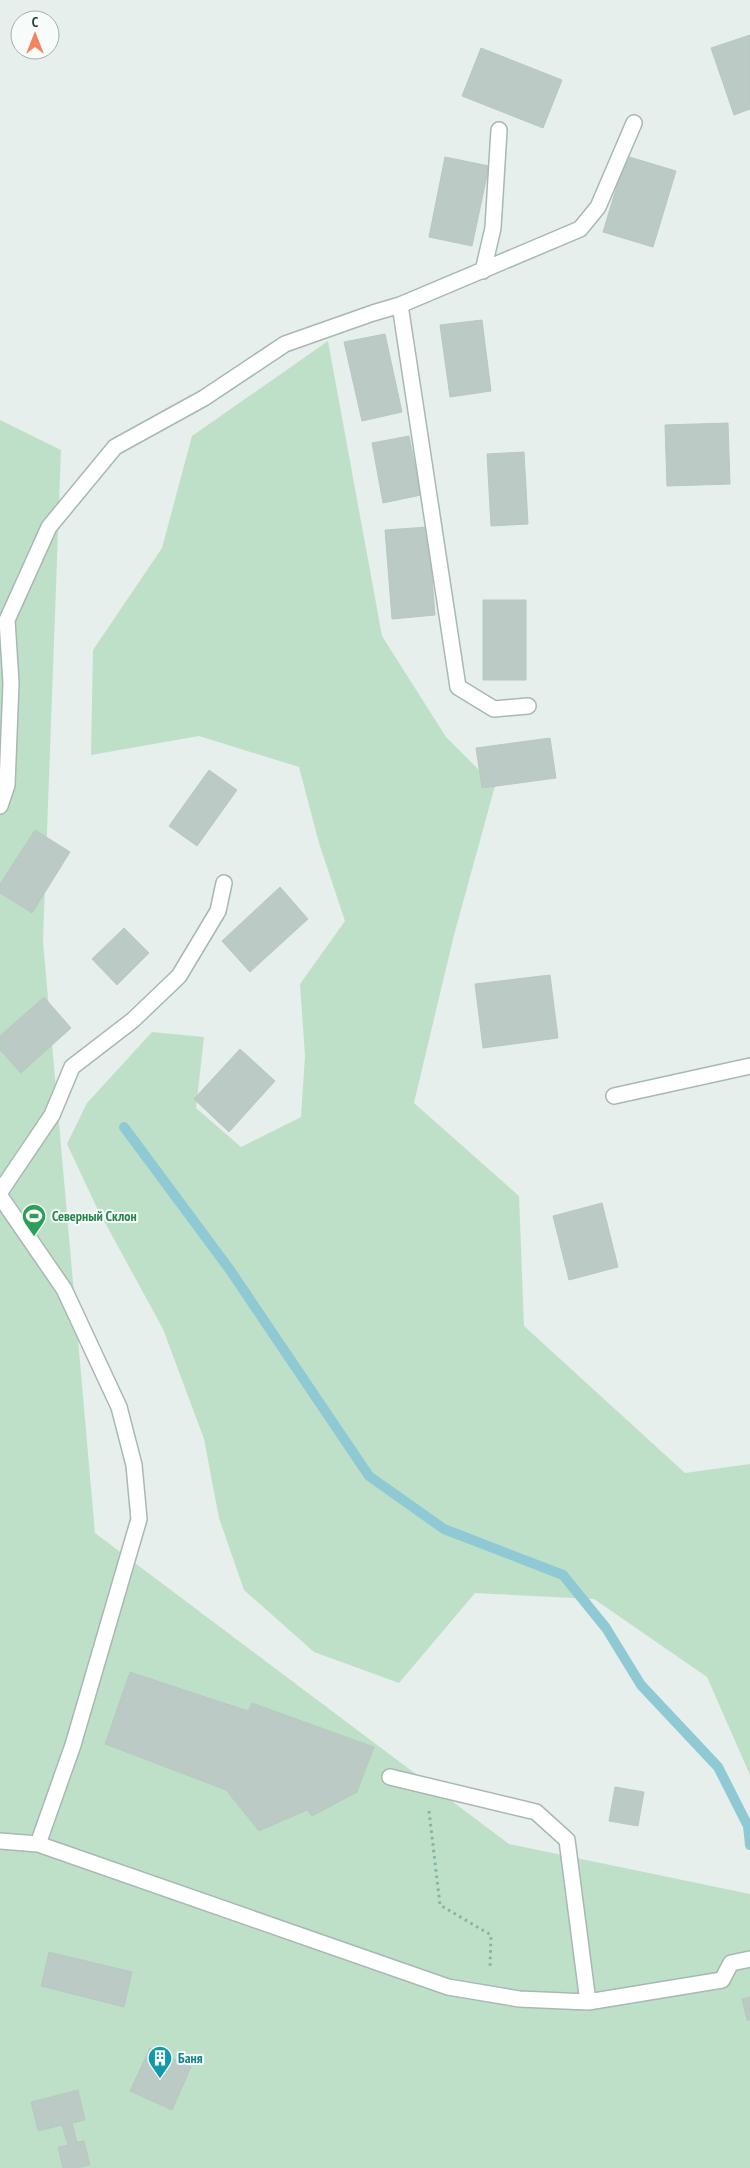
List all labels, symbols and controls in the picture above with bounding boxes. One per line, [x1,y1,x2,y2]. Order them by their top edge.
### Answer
north arrow [10,10,60,60]
text: С [32,13,39,31]
sports icon: Северный Склон [21,1203,47,1237]
place label: Северный Склон [52,1207,137,1225]
building icon: Баня [147,2045,173,2079]
place label: Баня [178,2049,203,2067]

